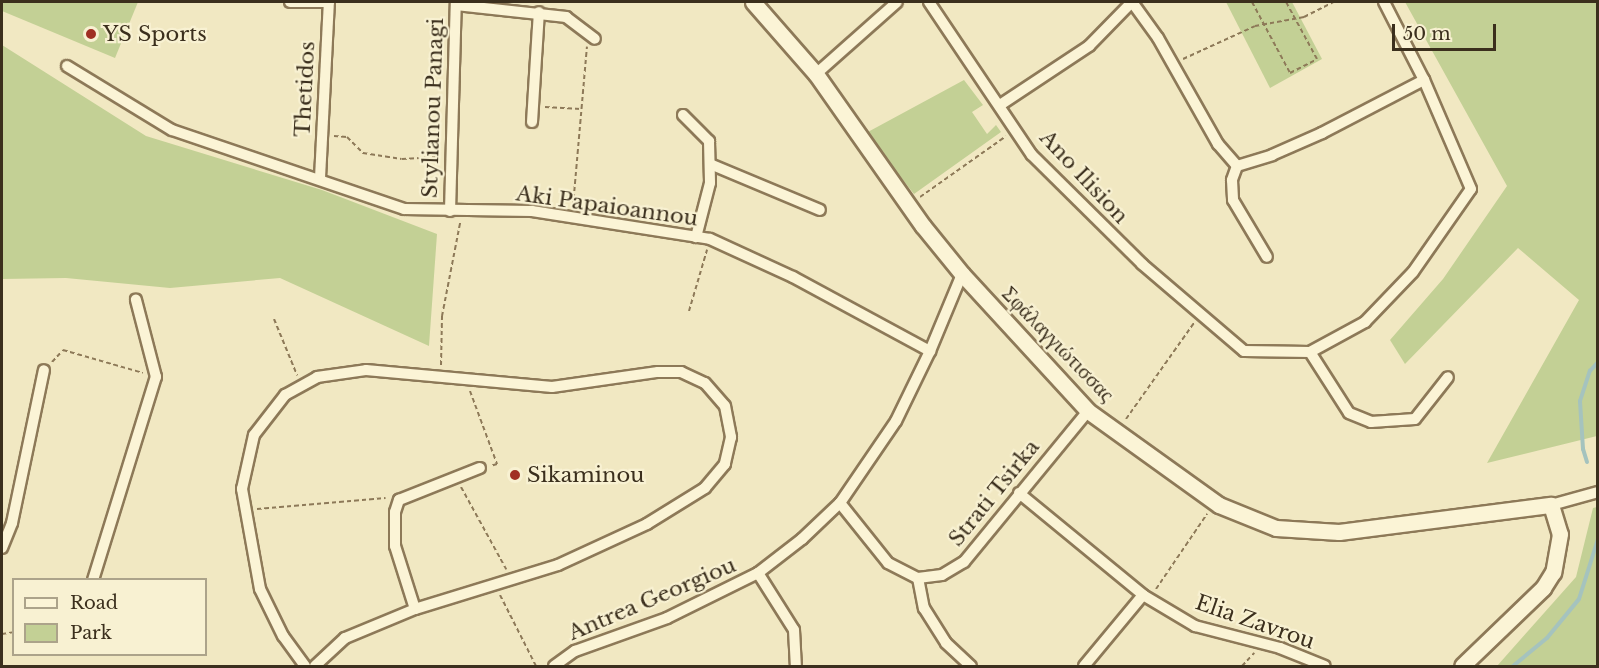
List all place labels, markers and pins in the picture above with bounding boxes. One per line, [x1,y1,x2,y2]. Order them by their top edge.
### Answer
place label: YS Sports [103,21,207,47]
marker: YS Sports [84,27,98,41]
place label: Sikaminou [527,462,644,488]
marker: Sikaminou [508,468,522,482]

